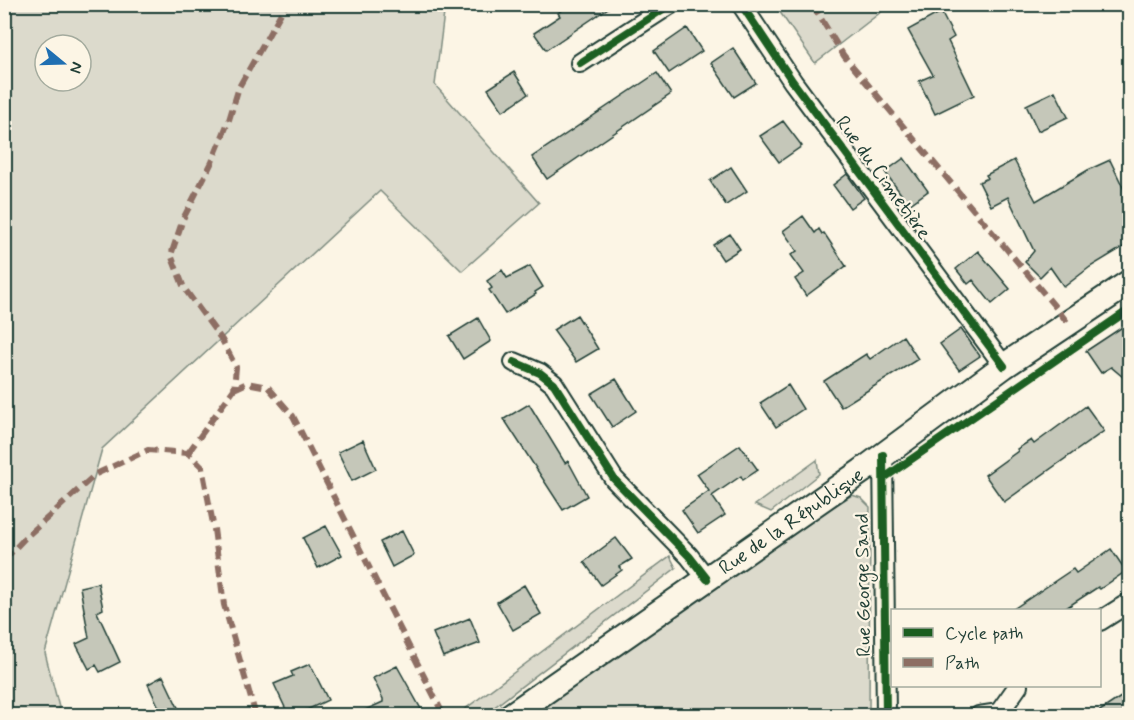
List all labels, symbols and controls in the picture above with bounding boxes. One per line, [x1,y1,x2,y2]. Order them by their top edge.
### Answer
north arrow [33,33,93,93]
text: N [64,59,87,76]
street label: Rue du Cimetière [829,110,937,245]
street label: Rue de la République [714,462,870,582]
street label: Rue George Sand [849,513,879,657]
legend [891,609,1101,687]
text: Cycle path [945,622,1023,646]
text: Path [945,652,980,676]

